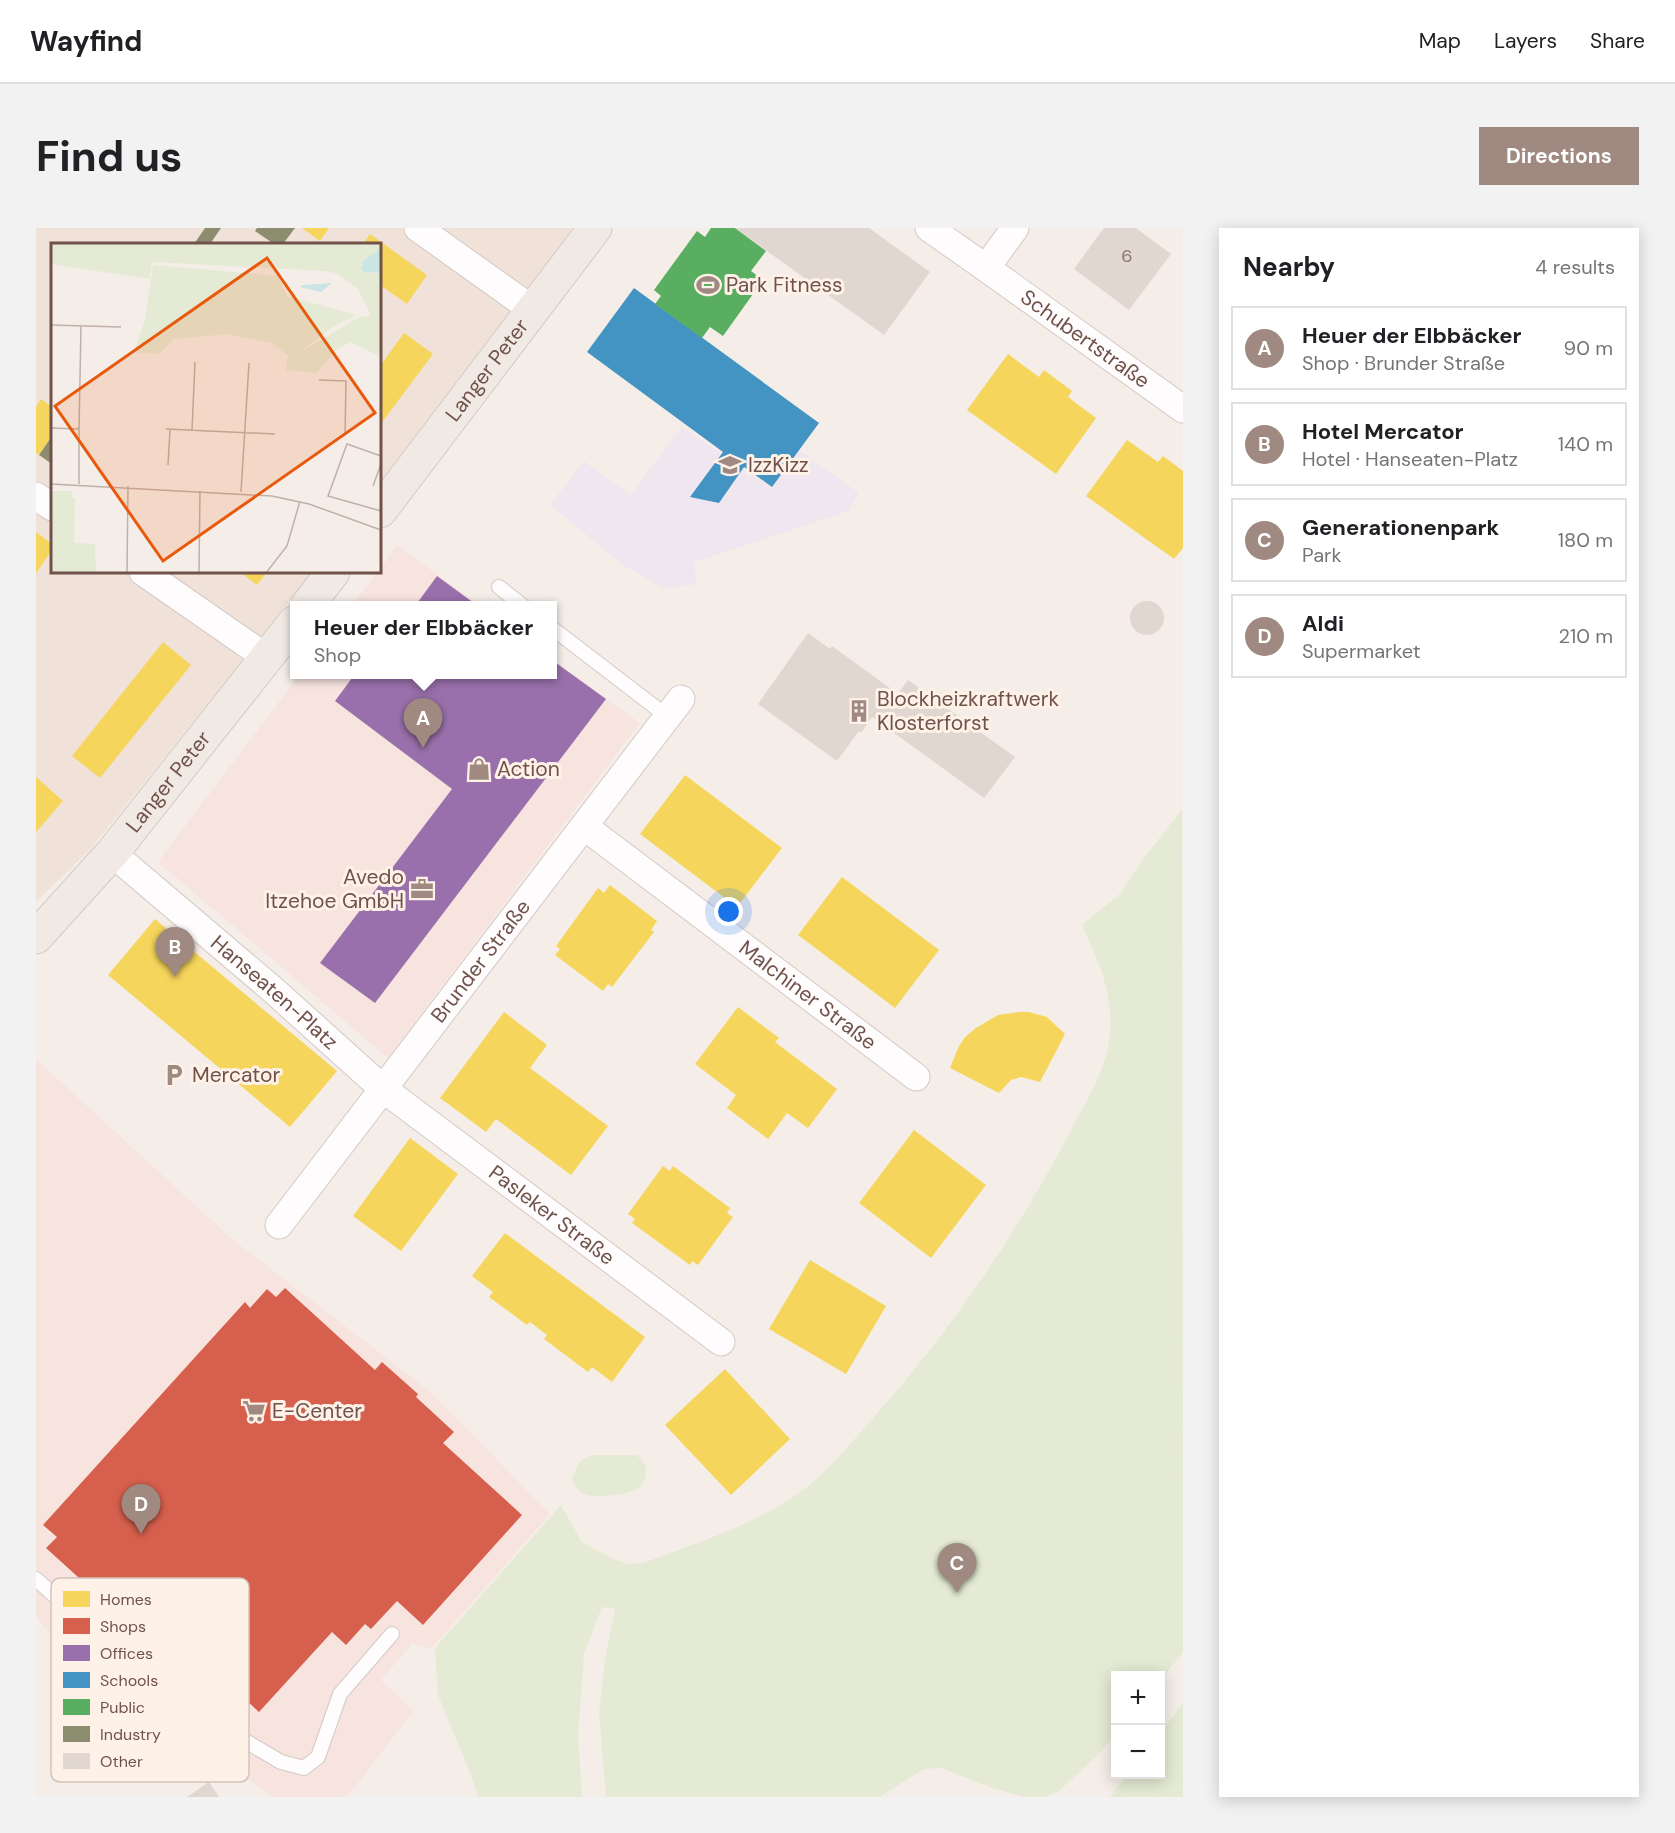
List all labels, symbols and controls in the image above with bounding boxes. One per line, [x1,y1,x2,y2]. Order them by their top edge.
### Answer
text: Wayfind [30,23,142,60]
text: Map [1419,27,1461,55]
text: Layers [1494,27,1557,55]
text: Share [1590,27,1645,55]
button: Directions [1479,127,1639,185]
text: Find us [36,129,182,184]
inset map [51,243,381,573]
house number: 6 [1121,244,1133,268]
text: Nearby [1243,250,1335,284]
text: 4 results [1535,254,1615,280]
place label: Park Fitness [726,271,843,299]
sports icon: Park Fitness [695,272,721,298]
street label: Schubertstraße [1015,283,1155,395]
street label: Langer Peter [439,313,535,427]
text: Heuer der Elbbäcker [1302,321,1522,350]
text: A [1257,335,1272,361]
text: 90 m [1564,335,1613,361]
text: Shop · Brunder Straße [1302,350,1505,376]
text: Hotel Mercator [1302,417,1464,446]
text: B [1258,431,1271,457]
text: 140 m [1558,431,1613,457]
text: Hotel · Hanseaten-Platz [1302,446,1518,472]
place label: IzzKizz [748,451,809,479]
school or university icon: IzzKizz [717,452,743,478]
text: Generationenpark [1302,513,1499,542]
text: C [1257,527,1272,553]
text: 180 m [1558,527,1613,553]
text: Park [1302,542,1342,568]
popup [290,601,557,679]
text: Aldi [1302,609,1344,638]
text: Heuer der Elbbäcker [314,613,533,642]
text: D [1257,623,1272,649]
text: 210 m [1558,623,1613,649]
text: Supermarket [1302,638,1421,664]
text: Shop [314,642,361,668]
place label: Blockheizkraftwerk Klosterforst [877,685,1060,737]
pin: A [404,698,442,748]
building icon: Blockheizkraftwerk Klosterforst [846,698,872,724]
street label: Langer Peter [119,725,217,838]
place label: Action [497,755,560,783]
shop icon: Action [466,756,492,782]
place label: Avedo Itzehoe GmbH [265,863,404,915]
office icon: Avedo Itzehoe GmbH [409,876,435,902]
street label: Brunder Straße [424,894,537,1029]
your location [714,897,743,926]
pin: B [156,928,194,977]
street label: Hanseaten-Platz [205,929,344,1056]
street label: Malchiner Straße [733,934,882,1056]
place label: Mercator [192,1061,280,1089]
parking icon: Mercator [161,1062,187,1088]
street label: Pasleker Straße [483,1159,620,1272]
place label: E-Center [272,1397,362,1425]
supermarket icon: E-Center [241,1398,267,1424]
pin: D [122,1484,160,1534]
pin: C [938,1544,976,1593]
legend [51,1578,249,1782]
text: Homes [100,1589,152,1610]
text: Shops [100,1616,146,1637]
text: Offices [100,1643,153,1664]
text: Schools [100,1670,158,1691]
map controls [1111,1671,1165,1779]
button: + [1111,1671,1165,1725]
text: Public [100,1697,145,1718]
text: Industry [100,1724,161,1745]
button: − [1111,1725,1165,1779]
text: Other [100,1751,143,1772]

